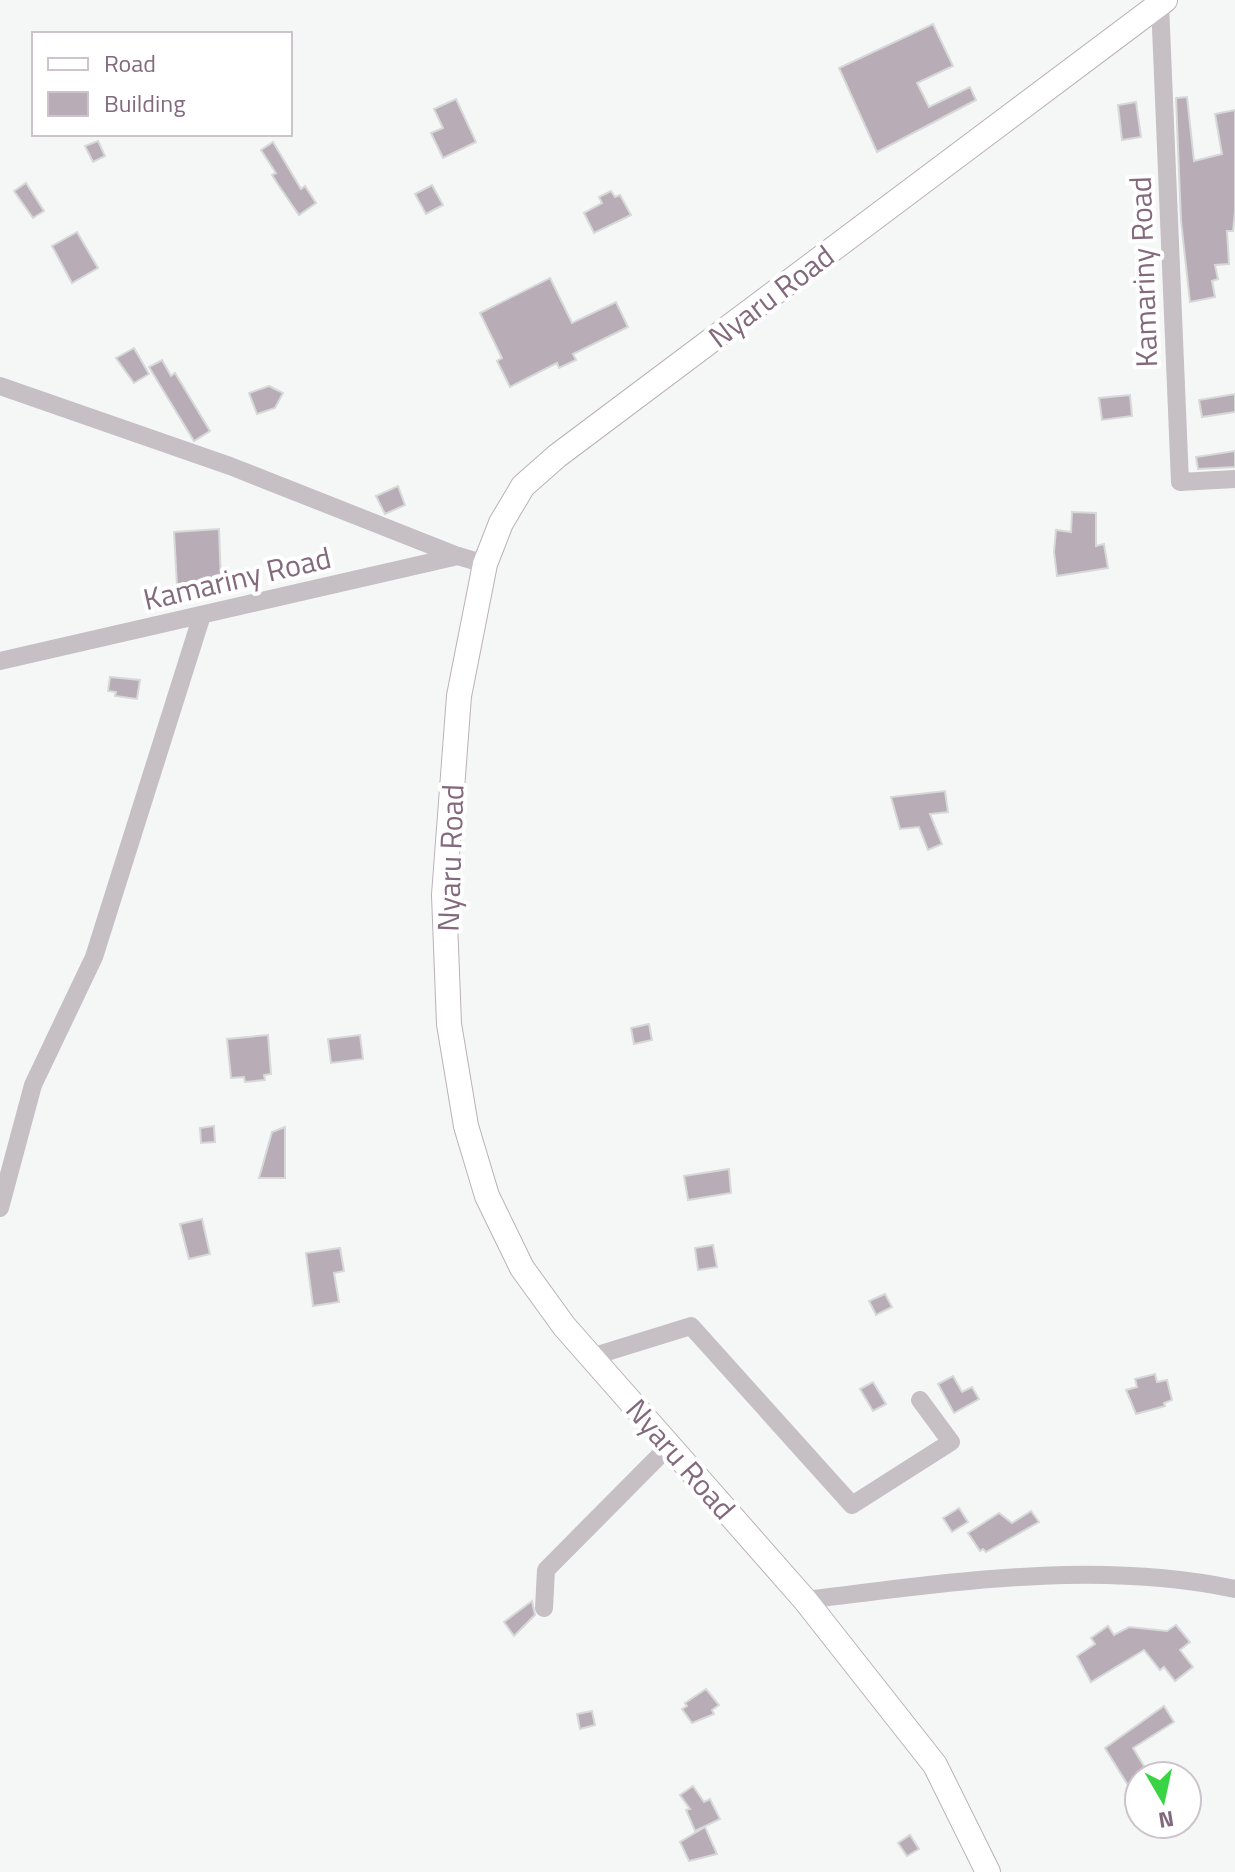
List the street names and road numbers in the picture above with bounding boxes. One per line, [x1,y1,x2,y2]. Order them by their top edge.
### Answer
street label: Kamariny Road [1117,176,1169,368]
street label: Nyaru Road [698,233,844,359]
street label: Kamariny Road [139,534,335,622]
street label: Nyaru Road [424,784,476,932]
street label: Nyaru Road [615,1388,747,1530]

